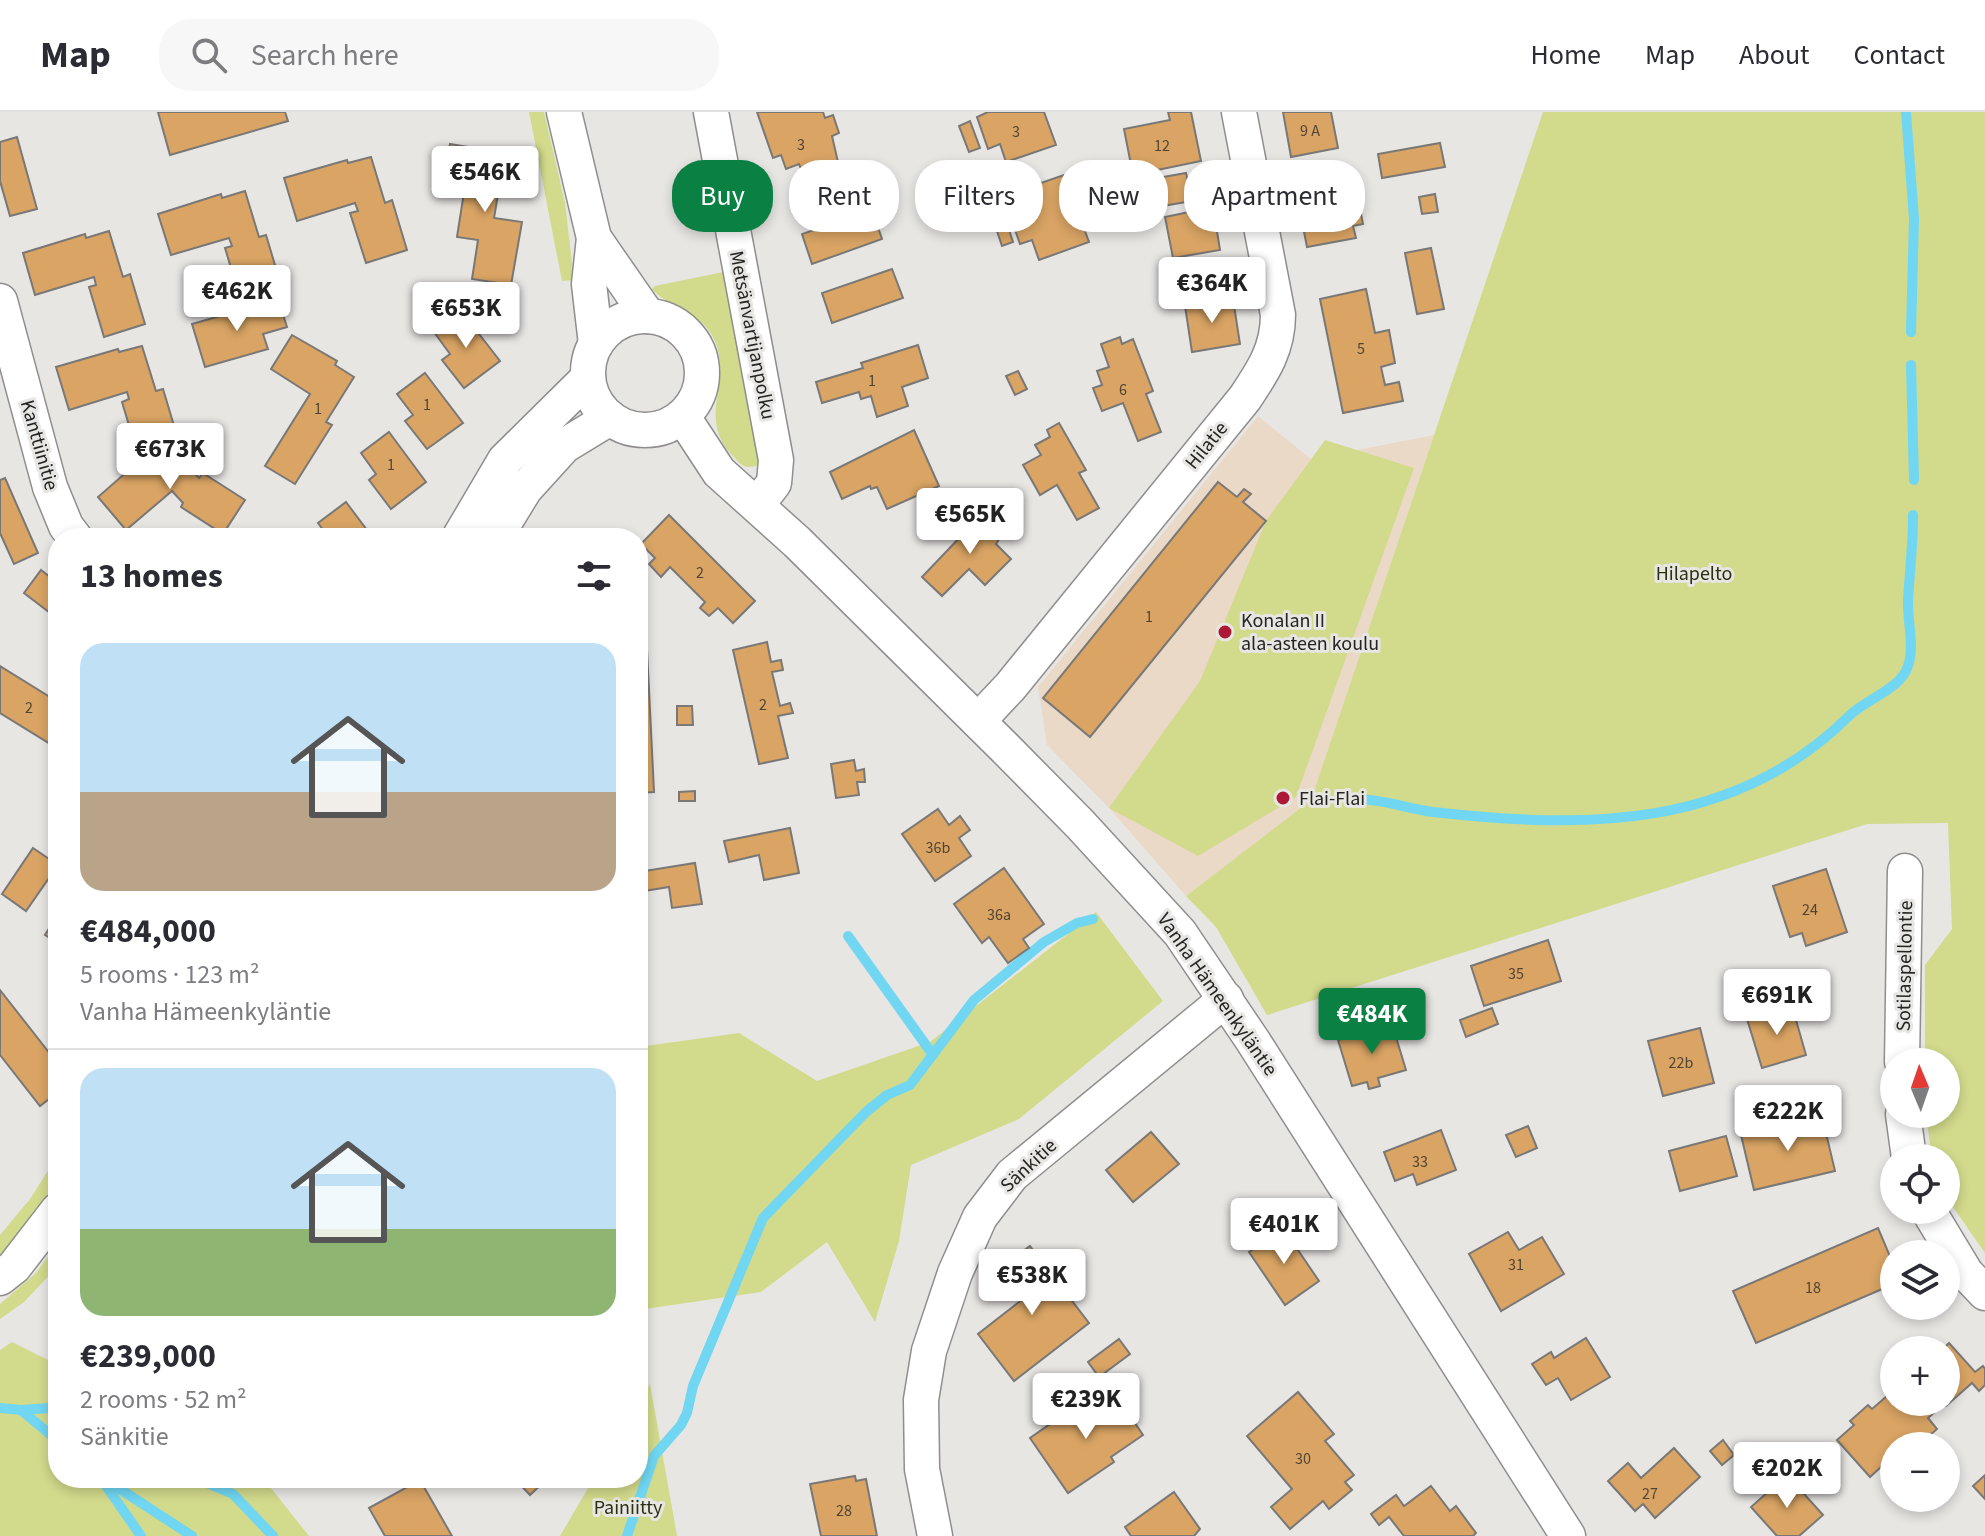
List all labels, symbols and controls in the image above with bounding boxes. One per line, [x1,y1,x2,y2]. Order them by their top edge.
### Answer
search box [159,19,719,91]
text: Map [40,28,111,82]
icon: search [187,33,231,77]
text: Search here [251,34,399,77]
text: Home [1530,35,1601,75]
text: Map [1645,35,1695,75]
text: About [1739,35,1810,75]
text: Contact [1854,35,1945,75]
house number: 9 A [1300,120,1320,142]
house number: 3 [1012,121,1020,143]
house number: 3 [797,134,805,156]
house number: 12 [1154,135,1170,157]
pin: €546K [429,146,541,214]
text: €546K [450,153,520,190]
chip: Buy [672,160,773,232]
chip: Rent [789,160,899,232]
chip: Filters [915,160,1043,232]
chip: New [1059,160,1168,232]
chip: Apartment [1184,160,1365,232]
street label: Metsänvartijanpolku [722,248,782,422]
pin: €364K [1156,257,1268,325]
text: €364K [1177,264,1247,301]
pin: €462K [181,265,293,333]
text: €462K [202,272,272,309]
pin: €653K [410,282,522,350]
text: €653K [431,289,501,326]
house number: 5 [1357,338,1365,360]
house number: 1 [868,370,876,392]
house number: 6 [1119,379,1127,401]
house number: 1 [423,394,431,416]
street label: Kanttiinitie [13,397,65,494]
house number: 1 [314,398,322,420]
street label: Hilatie [1179,416,1235,476]
pin: €673K [114,423,226,491]
text: €673K [135,430,205,467]
house number: 1 [387,454,395,476]
pin: €565K [914,488,1026,556]
text: €565K [935,495,1005,532]
text: 13 homes [80,552,223,601]
icon: filters [572,554,616,598]
park label: Hilapelto [1656,560,1732,588]
house number: 2 [696,562,704,584]
house number: 1 [1145,606,1153,628]
place label: Konalan II ala-asteen koulu [1241,607,1379,658]
marker: Konalan II ala-asteen koulu [1216,623,1234,641]
house number: 2 [759,694,767,716]
icon: home [276,695,420,839]
house number: 2 [25,697,33,719]
place label: Flai-Flai [1299,785,1365,813]
marker: Flai-Flai [1274,789,1292,807]
house number: 36b [926,837,951,859]
house number: 24 [1802,899,1818,921]
street label: Sotilaspellontie [1890,900,1920,1032]
house number: 36a [987,904,1011,926]
text: €484,000 [80,907,216,956]
street label: Vanha Hämeenkyläntie [1150,907,1284,1082]
text: 5 rooms · 123 m² [80,956,259,993]
house number: 35 [1508,963,1524,985]
pin: €691K [1721,969,1833,1037]
text: €691K [1742,976,1812,1013]
pin: €484K [1316,988,1428,1056]
text: Vanha Hämeenkyläntie [80,993,331,1030]
text: €484K [1337,995,1407,1032]
north arrow [1880,1048,1960,1128]
map controls [1880,1048,1960,1512]
house number: 22b [1669,1052,1694,1074]
pin: €222K [1732,1085,1844,1153]
text: €222K [1753,1092,1823,1129]
icon: home [276,1120,420,1264]
street label: Sänkitie [994,1132,1063,1199]
button: locate [1880,1144,1960,1224]
house number: 33 [1412,1151,1428,1173]
pin: €401K [1228,1198,1340,1266]
text: €401K [1249,1205,1319,1242]
button: layers [1880,1240,1960,1320]
pin: €538K [976,1249,1088,1317]
house number: 31 [1508,1254,1524,1276]
text: €538K [997,1256,1067,1293]
house number: 18 [1805,1277,1821,1299]
text: €239,000 [80,1332,216,1381]
button: + [1880,1336,1960,1416]
pin: €239K [1030,1373,1142,1441]
text: €239K [1051,1380,1121,1417]
text: 2 rooms · 52 m² [80,1381,247,1418]
text: Sänkitie [80,1418,169,1455]
button: − [1880,1432,1960,1512]
pin: €202K [1731,1442,1843,1510]
house number: 30 [1295,1448,1311,1470]
text: €202K [1752,1449,1822,1486]
house number: 27 [1642,1483,1658,1505]
park label: Painiitty [594,1494,663,1522]
house number: 28 [836,1500,852,1522]

